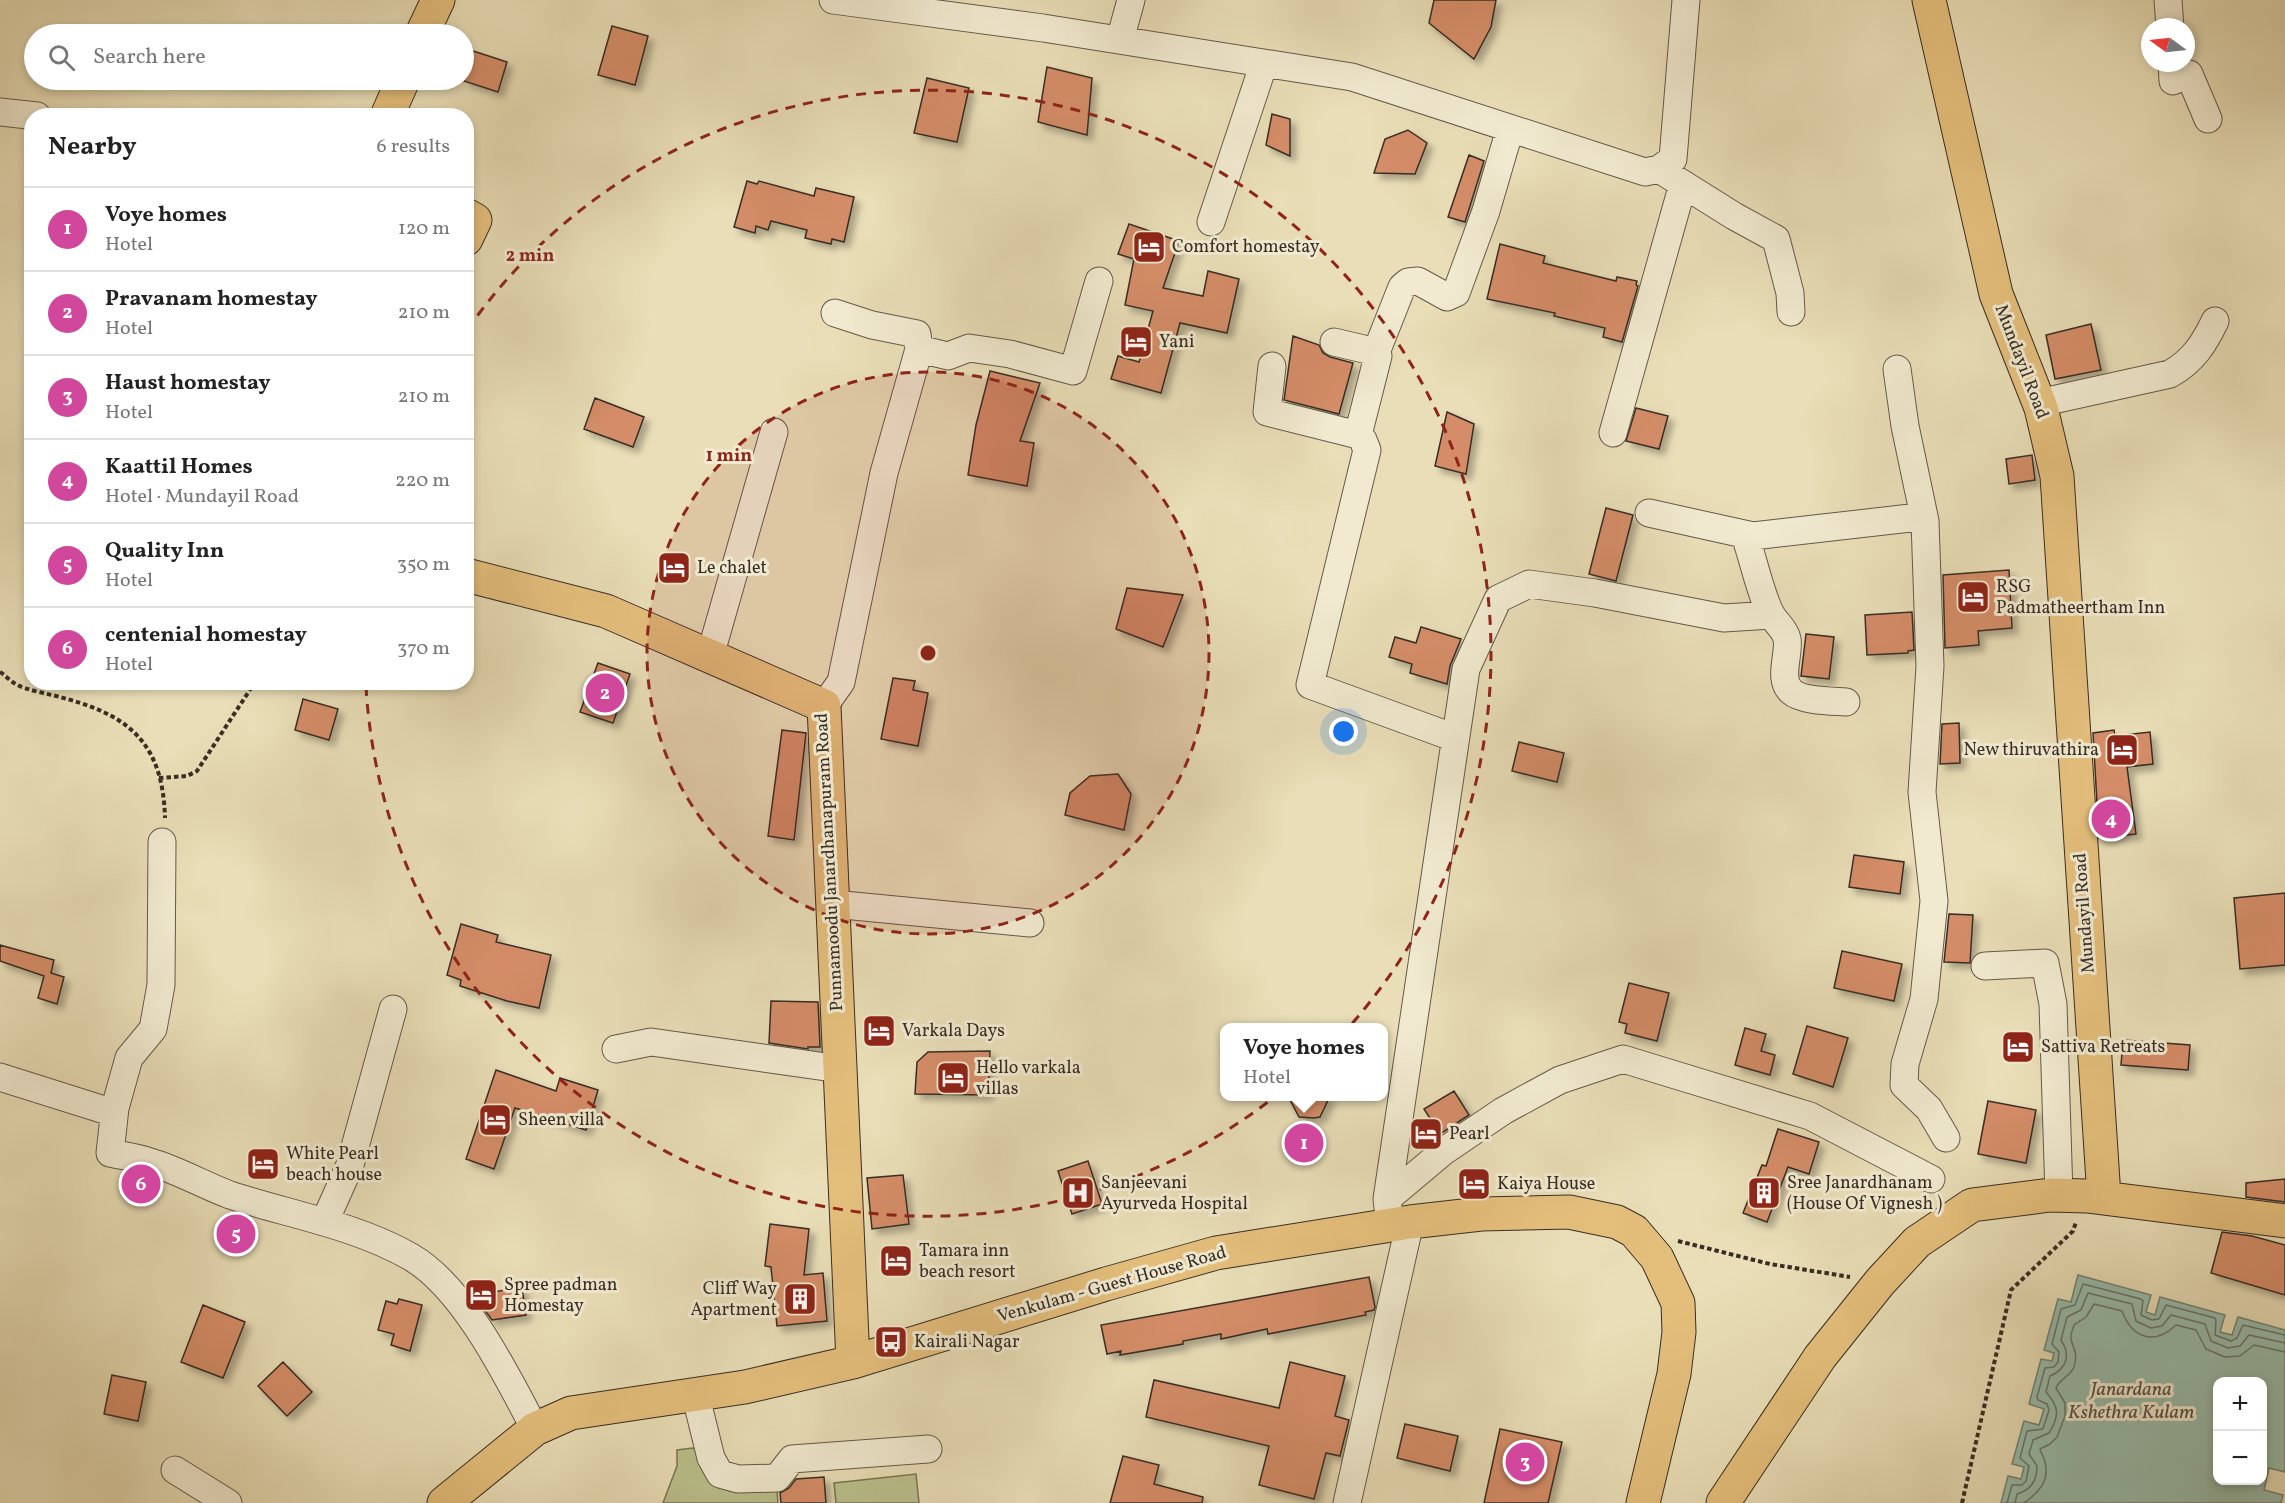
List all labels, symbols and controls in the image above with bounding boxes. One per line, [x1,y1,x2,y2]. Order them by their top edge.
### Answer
north arrow [2141,18,2195,72]
search box [24,24,474,90]
icon: search [45,41,78,74]
text: Search here [93,42,206,73]
text: Nearby [48,129,137,165]
text: 6 results [377,133,450,161]
text: Voye homes [105,200,227,231]
text: 1 [63,215,72,243]
text: 120 m [398,215,450,243]
hotel icon: Comfort homestay [1131,229,1167,265]
text: Hotel [105,231,153,259]
place label: Comfort homestay [1172,235,1320,260]
text: 2 min [506,244,554,269]
text: Pravanam homestay [105,284,318,315]
text: 2 [62,299,73,327]
text: 210 m [398,299,450,327]
street label: Mundayil Road [1988,301,2054,423]
text: Hotel [105,315,153,343]
hotel icon: Yani [1118,324,1154,360]
place label: Yani [1159,330,1194,355]
text: Haust homestay [105,368,271,399]
text: 3 [62,383,73,411]
text: 210 m [398,383,450,411]
text: Hotel [105,399,153,427]
text: 1 min [706,444,752,469]
text: Kaattil Homes [105,452,253,483]
text: 4 [61,467,74,495]
text: 220 m [395,467,450,495]
text: Hotel · Mundayil Road [105,483,299,511]
text: Quality Inn [105,536,224,567]
hotel icon: Le chalet [656,550,692,586]
text: 5 [63,551,72,579]
text: 350 m [397,551,450,579]
place label: Le chalet [697,556,767,581]
text: Hotel [105,567,153,595]
place label: RSG Padmatheertham Inn [1996,575,2166,621]
hotel icon: RSG Padmatheertham Inn [1955,579,1991,615]
text: centenial homestay [105,620,307,651]
text: 6 [62,635,73,663]
text: 370 m [397,635,450,663]
centre of rings [918,643,938,663]
text: Hotel [105,651,153,679]
pin: 2 [586,670,624,716]
street label: Punnamoodu Janardhanapuram Road [810,712,850,1012]
your location [1329,717,1358,746]
hotel icon: New thiruvathira [2104,732,2140,768]
place label: New thiruvathira [1964,738,2099,763]
pin: 4 [2092,796,2130,842]
street label: Mundayil Road [2068,852,2102,974]
hotel icon: Varkala Days [861,1013,897,1049]
place label: Varkala Days [902,1019,1005,1044]
popup [1220,1023,1388,1101]
hotel icon: Sattiva Retreats [2000,1029,2036,1065]
text: Voye homes [1243,1033,1365,1064]
place label: Sattiva Retreats [2041,1035,2165,1060]
place label: Hello varkala villas [976,1056,1081,1102]
hotel icon: Hello varkala villas [935,1060,971,1096]
text: Hotel [1243,1064,1291,1092]
hotel icon: Sheen villa [477,1102,513,1138]
place label: Sheen villa [518,1108,604,1133]
hotel icon: Pearl [1408,1116,1444,1152]
pin: 1 [1284,1120,1324,1166]
place label: Pearl [1449,1122,1490,1147]
place label: White Pearl beach house [286,1142,382,1188]
hotel icon: White Pearl beach house [245,1146,281,1182]
pin: 6 [122,1162,160,1206]
hotel icon: Kaiya House [1456,1166,1492,1202]
place label: Sanjeevani Ayurveda Hospital [1101,1171,1248,1217]
place label: Sree Janardhanam (House Of Vignesh ) [1787,1171,1942,1217]
place label: Kaiya House [1497,1172,1595,1197]
hospital icon: Sanjeevani Ayurveda Hospital [1060,1175,1096,1211]
building icon: Sree Janardhanam (House Of Vignesh ) [1746,1175,1782,1211]
pin: 5 [216,1212,256,1256]
place label: Tamara inn beach resort [919,1239,1015,1285]
street label: Venkulam - Guest House Road [994,1240,1230,1330]
hotel icon: Tamara inn beach resort [878,1243,914,1279]
place label: Spree padman Homestay [504,1273,618,1319]
hotel icon: Spree padman Homestay [463,1277,499,1313]
place label: Cliff Way Apartment [690,1277,777,1323]
building icon: Cliff Way Apartment [782,1281,818,1317]
bus stop icon: Kairali Nagar [873,1324,909,1360]
place label: Kairali Nagar [914,1330,1020,1355]
water label: Janardana Kshethra Kulam [2068,1376,2194,1427]
map controls [2213,1377,2267,1485]
button: + [2213,1377,2267,1431]
button: − [2213,1431,2267,1485]
pin: 3 [1506,1440,1544,1484]

